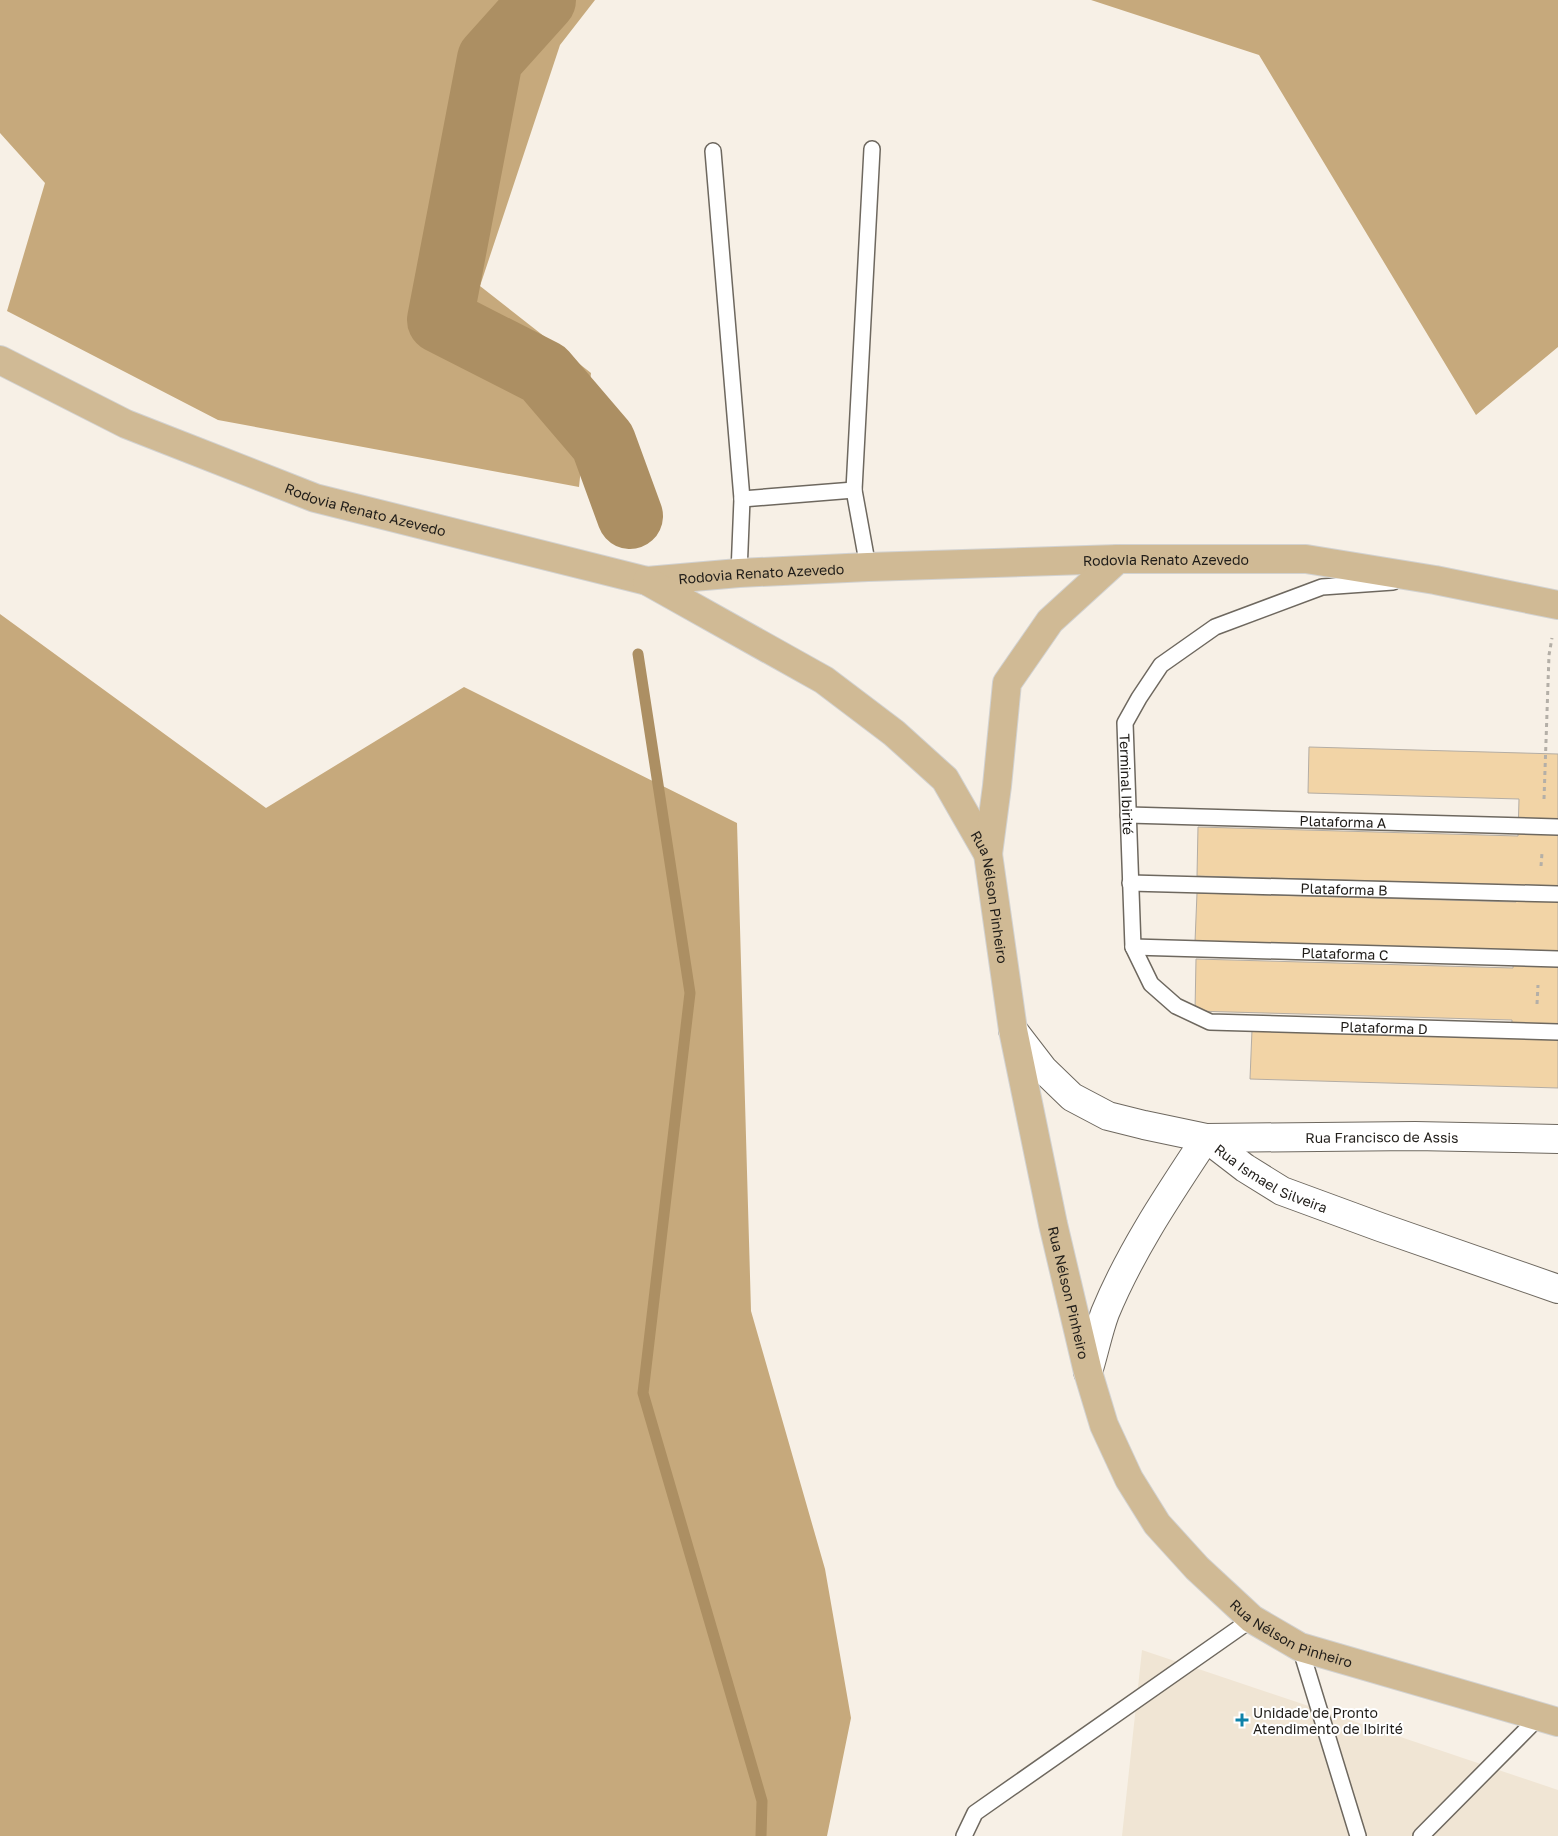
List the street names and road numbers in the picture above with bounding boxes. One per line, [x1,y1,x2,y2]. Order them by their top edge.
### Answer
street label: Rodovia Renato Azevedo [283,479,448,539]
street label: Rodovia Renato Azevedo [1082,551,1249,569]
street label: Rodovia Renato Azevedo [678,560,845,587]
street label: Terminal Ibirité [1117,733,1137,835]
street label: Plataforma A [1299,811,1387,831]
street label: Rua Nélson Pinheiro [968,827,1012,964]
street label: Plataforma B [1300,879,1388,898]
street label: Plataforma C [1301,943,1389,963]
street label: Plataforma D [1340,1017,1428,1037]
street label: Rua Francisco de Assis [1305,1127,1459,1146]
street label: Rua Ismael Silveira [1212,1140,1330,1216]
street label: Rua Nélson Pinheiro [1045,1224,1093,1361]
street label: Rua Nélson Pinheiro [1227,1595,1355,1670]

